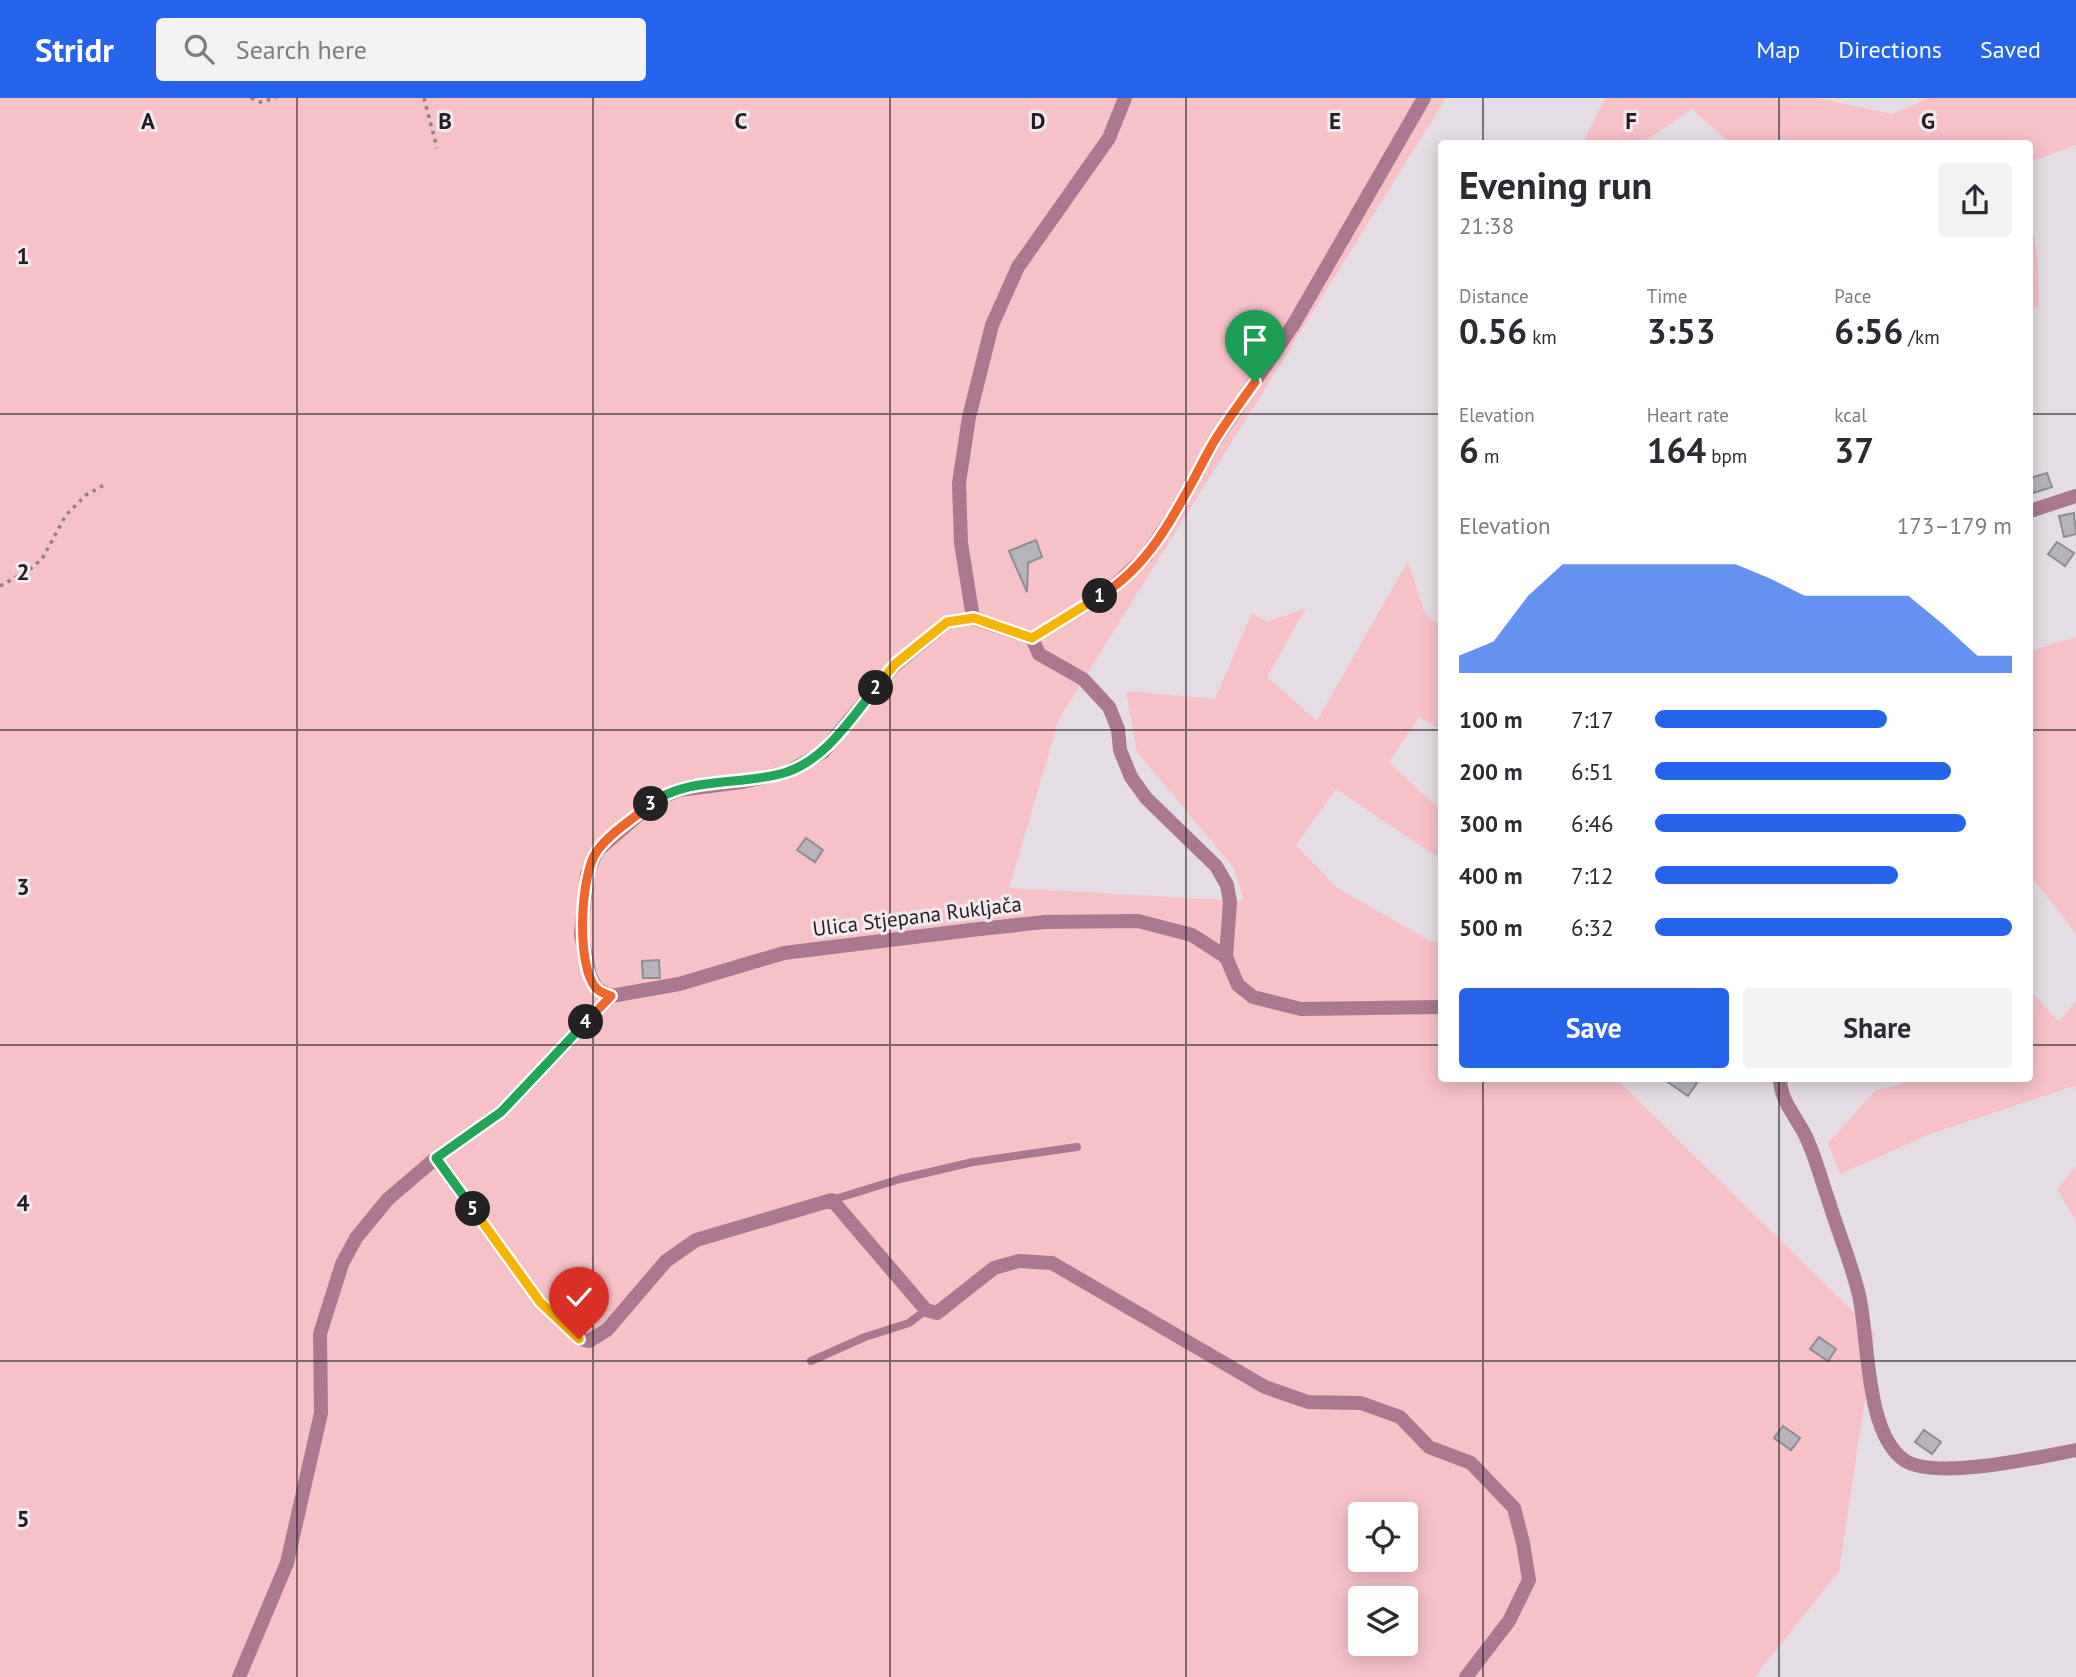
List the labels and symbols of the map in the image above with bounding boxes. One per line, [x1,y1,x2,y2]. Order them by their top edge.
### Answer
text: A [141,106,155,135]
text: B [438,106,452,135]
text: C [735,106,748,135]
text: D [1031,106,1045,135]
text: E [1329,106,1341,135]
text: F [1625,106,1637,135]
text: G [1921,106,1935,135]
text: 1 [16,241,30,270]
pin [1225,310,1285,382]
text: 2 [16,557,30,586]
pin: 1 [1082,578,1118,614]
pin: 2 [858,670,894,706]
pin: 3 [634,786,668,822]
text: 3 [16,872,30,901]
street label: Ulica Stjepana Rukljača [811,890,1023,942]
pin: 4 [568,1004,604,1040]
text: 4 [16,1188,30,1217]
pin: 5 [456,1192,490,1226]
pin [549,1267,609,1339]
text: 5 [16,1504,30,1533]

